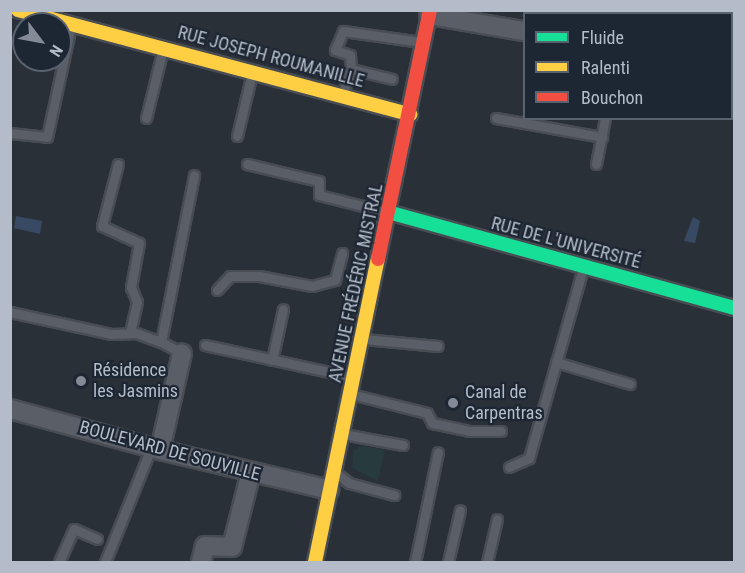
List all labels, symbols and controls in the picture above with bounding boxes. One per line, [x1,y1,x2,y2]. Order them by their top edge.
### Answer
north arrow [12,12,72,72]
legend [523,12,733,120]
street label: RUE JOSEPH ROUMANILLE [175,22,367,92]
text: Fluide [581,27,624,48]
text: N [45,42,67,60]
text: Ralenti [581,57,630,78]
text: Bouchon [581,87,643,108]
street label: AVENUE FRÉDÉRIC MISTRAL [324,181,388,385]
street label: RUE DE L'UNIVERSITÉ [489,213,643,273]
place label: Résidence les Jasmins [93,360,178,403]
marker: Résidence les Jasmins [74,374,88,388]
place label: Canal de Carpentras [465,382,543,424]
marker: Canal de Carpentras [446,396,460,410]
street label: BOULEVARD DE SOUVILLE [77,416,263,486]

